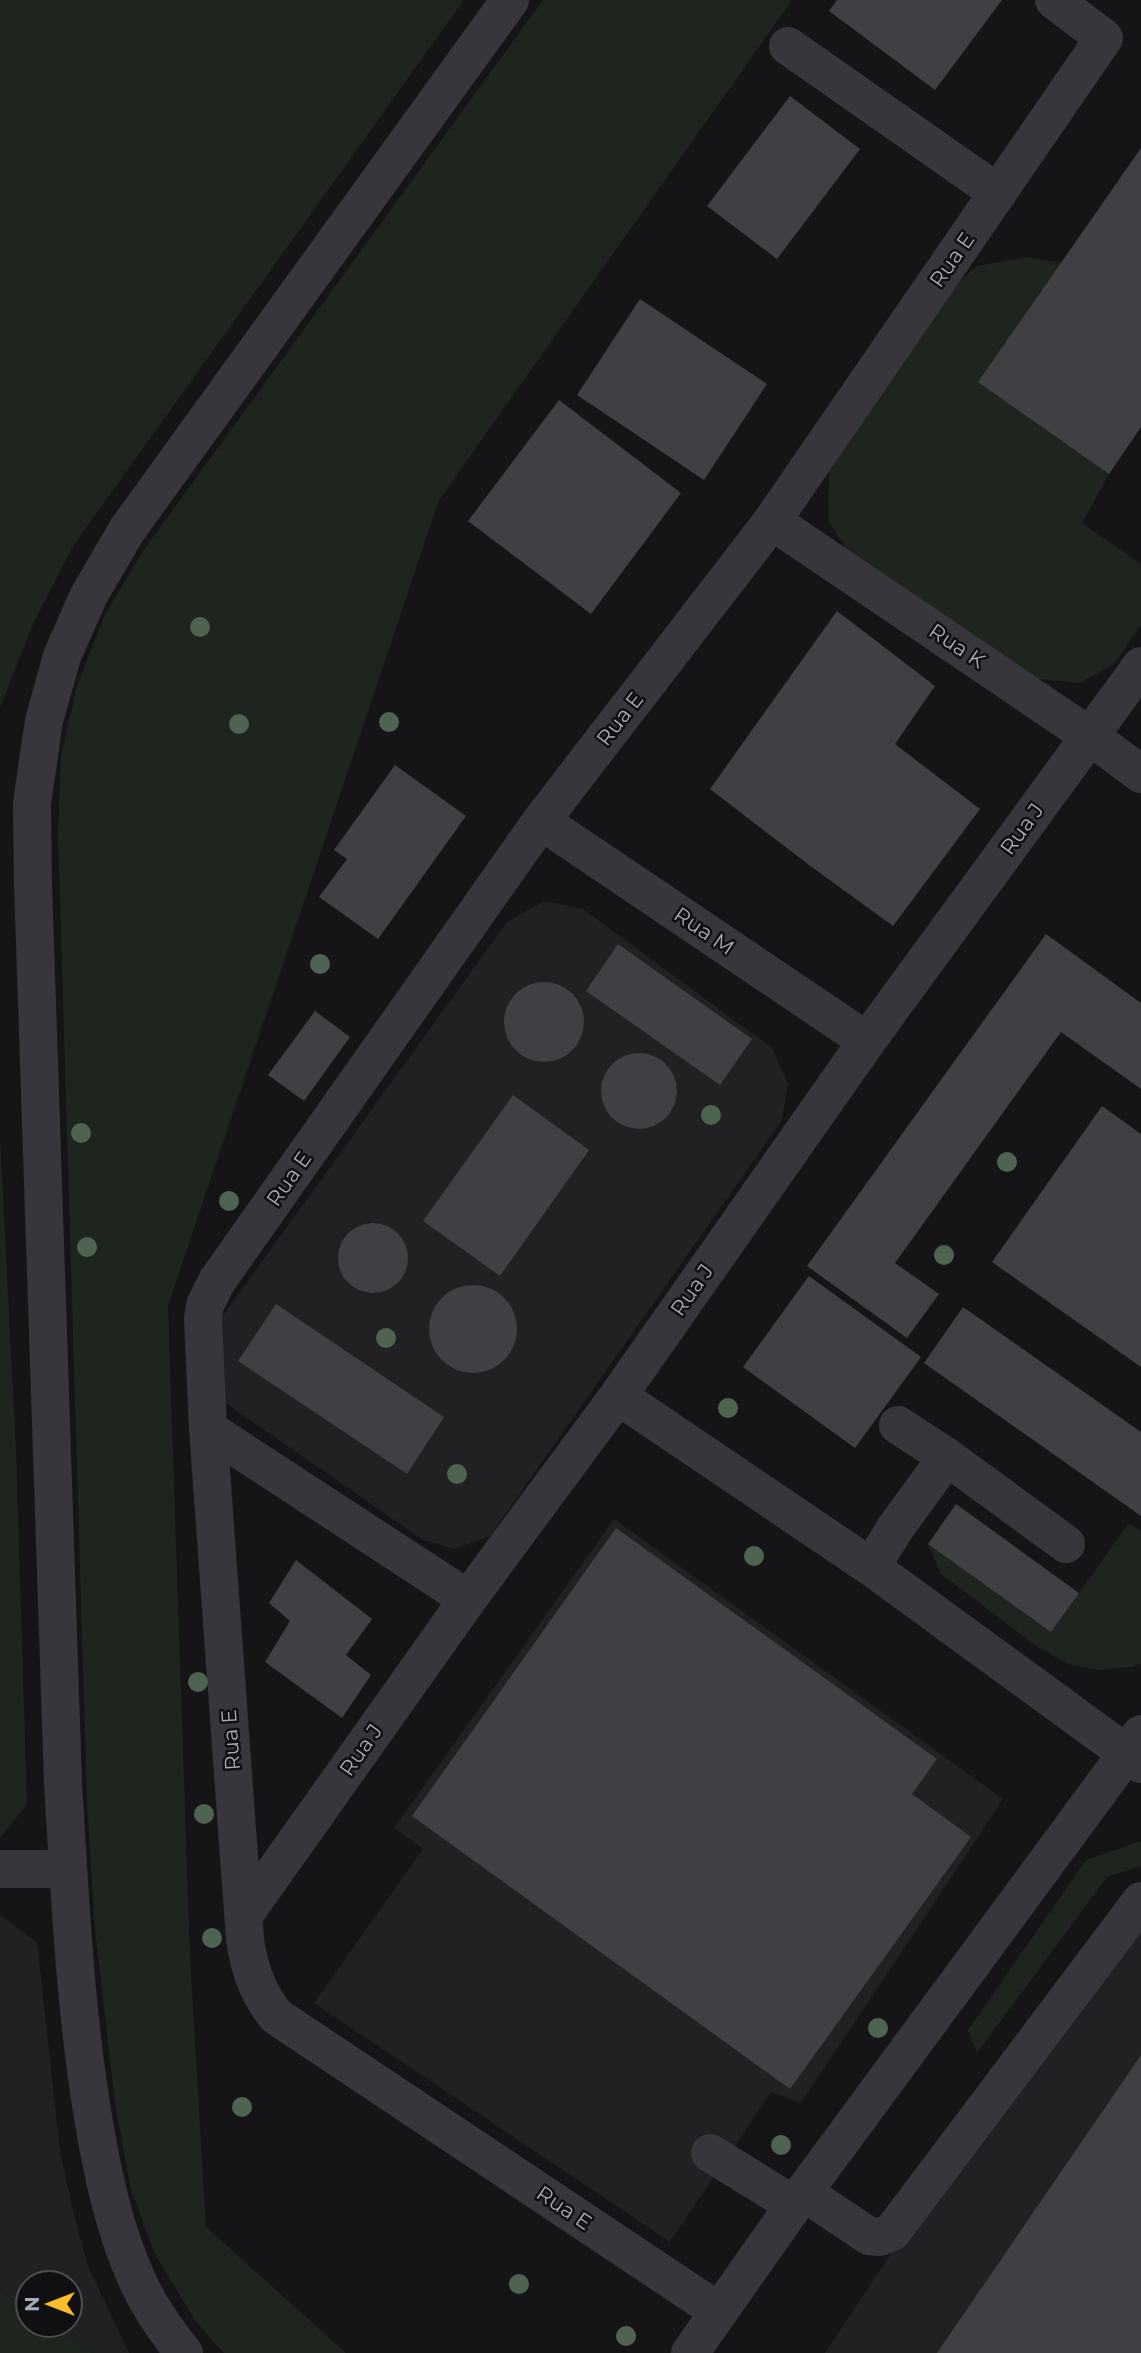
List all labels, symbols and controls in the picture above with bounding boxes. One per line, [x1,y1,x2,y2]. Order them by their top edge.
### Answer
street label: Rua E [924,227,979,292]
street label: Rua K [925,618,990,673]
street label: Rua E [591,687,648,751]
street label: Rua J [995,798,1049,859]
street label: Rua M [669,901,739,960]
street label: Rua E [261,1146,316,1211]
street label: Rua J [665,1259,718,1321]
street label: Rua E [216,1709,245,1771]
street label: Rua J [334,1719,387,1781]
street label: Rua E [532,2180,597,2235]
north arrow [14,2269,84,2339]
text: N [21,2296,44,2312]

